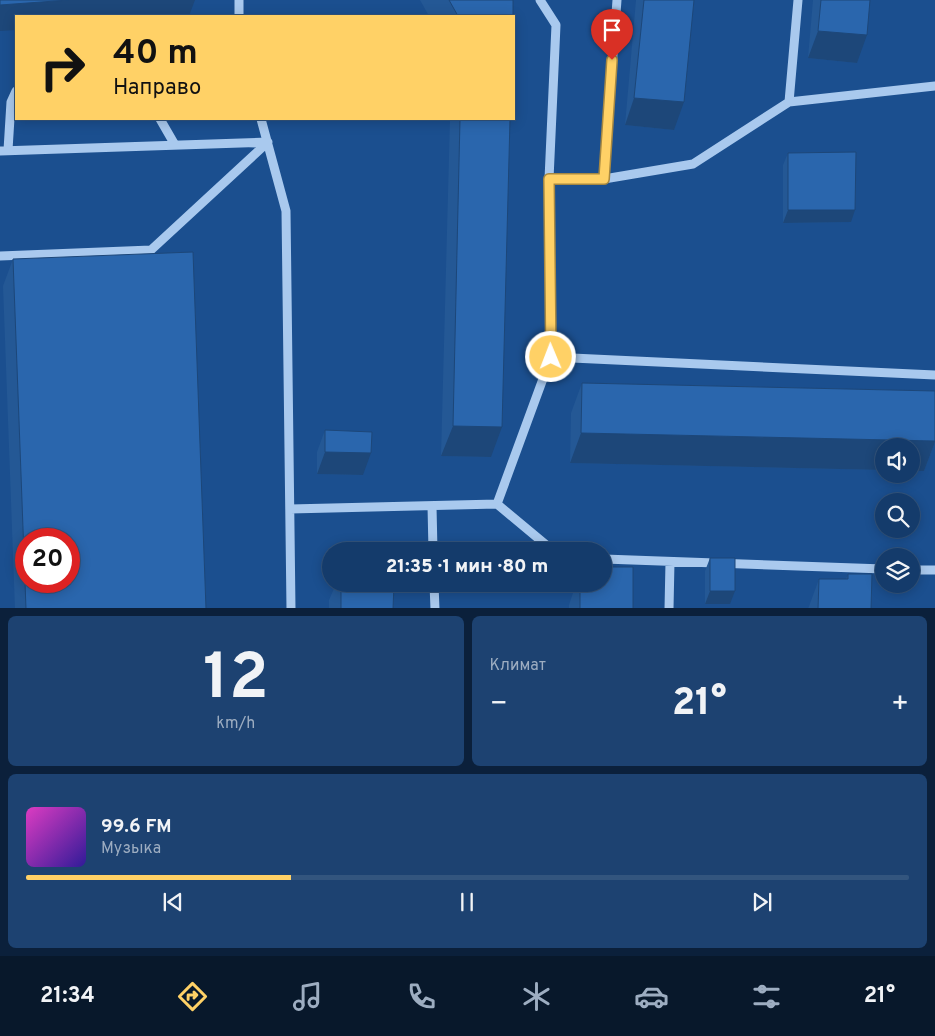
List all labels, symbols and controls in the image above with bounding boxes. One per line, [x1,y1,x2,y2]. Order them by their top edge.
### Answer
pin [591,9,633,60]
icon: arrive [598,16,626,44]
text: 40 m [113,32,198,76]
icon: right [30,35,95,100]
text: Направо [113,75,201,102]
position arrow [524,330,576,382]
map controls [875,438,920,593]
button: sound [875,438,920,483]
button: search [875,493,920,538]
speed limit sign: 20 [15,528,80,593]
button: layers [875,548,920,593]
text: 21:35 · 1 мин · 80 m [386,555,548,579]
text: 12 [203,640,269,722]
text: Климат [490,656,546,676]
text: 21° [672,680,727,729]
text: − [490,687,508,723]
text: + [891,687,909,723]
text: km/h [216,714,255,734]
text: 99.6 FM [101,815,172,839]
text: Музыка [101,839,161,859]
icon: previous [159,888,187,916]
icon: pause [453,888,481,916]
icon: next [748,888,776,916]
icon: directions [175,979,210,1014]
icon: music [290,979,325,1014]
icon: phone [404,979,439,1014]
icon: climate [519,979,554,1014]
icon: car [634,979,669,1014]
icon: filters [749,979,784,1014]
text: 21:34 [40,983,95,1010]
text: 21° [864,983,895,1010]

